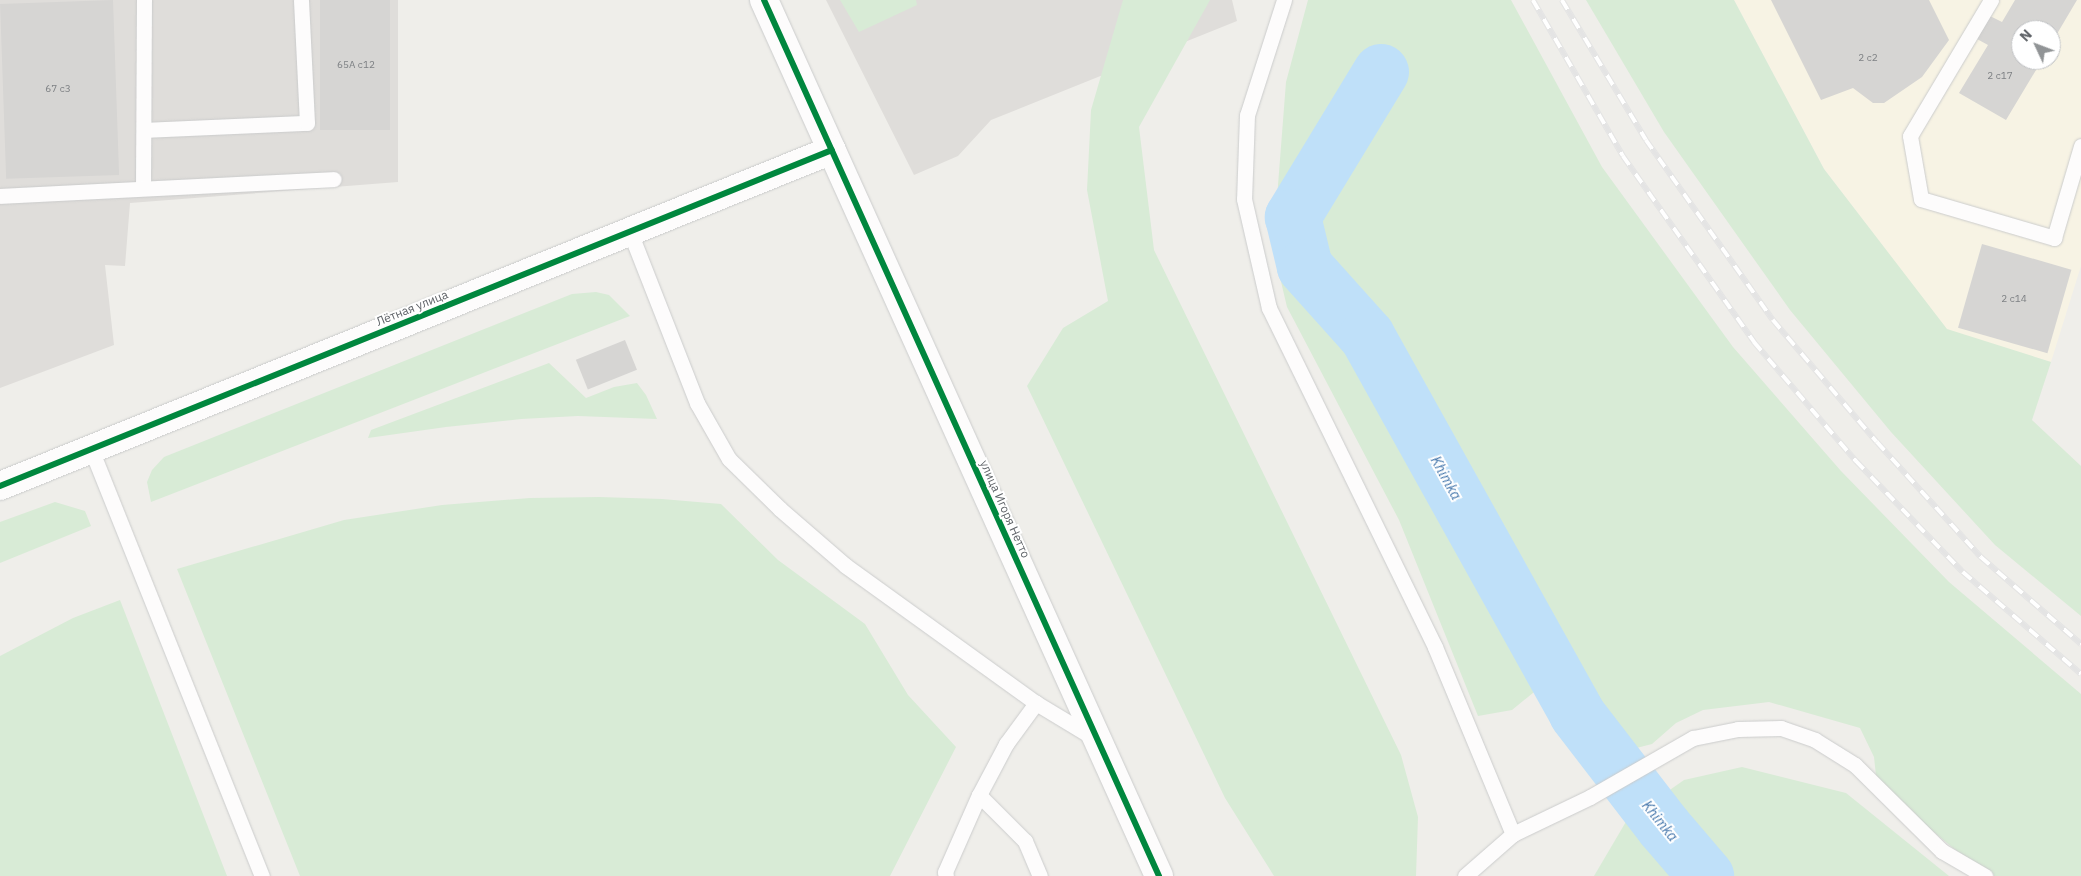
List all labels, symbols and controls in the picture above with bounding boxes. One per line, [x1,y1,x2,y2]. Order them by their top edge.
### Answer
north arrow [2011,20,2061,70]
text: N [2016,26,2036,45]
house number: 2 с2 [1858,52,1878,64]
house number: 65А с12 [337,59,375,71]
house number: 2 с17 [1987,70,2013,82]
house number: 67 с3 [45,83,71,95]
street label: Лётная улица [374,287,450,329]
house number: 2 с14 [2001,293,2027,305]
water label: Khimka [1427,453,1465,503]
street label: улица Игоря Нетто [977,458,1033,560]
water label: Khimka [1639,797,1681,845]

